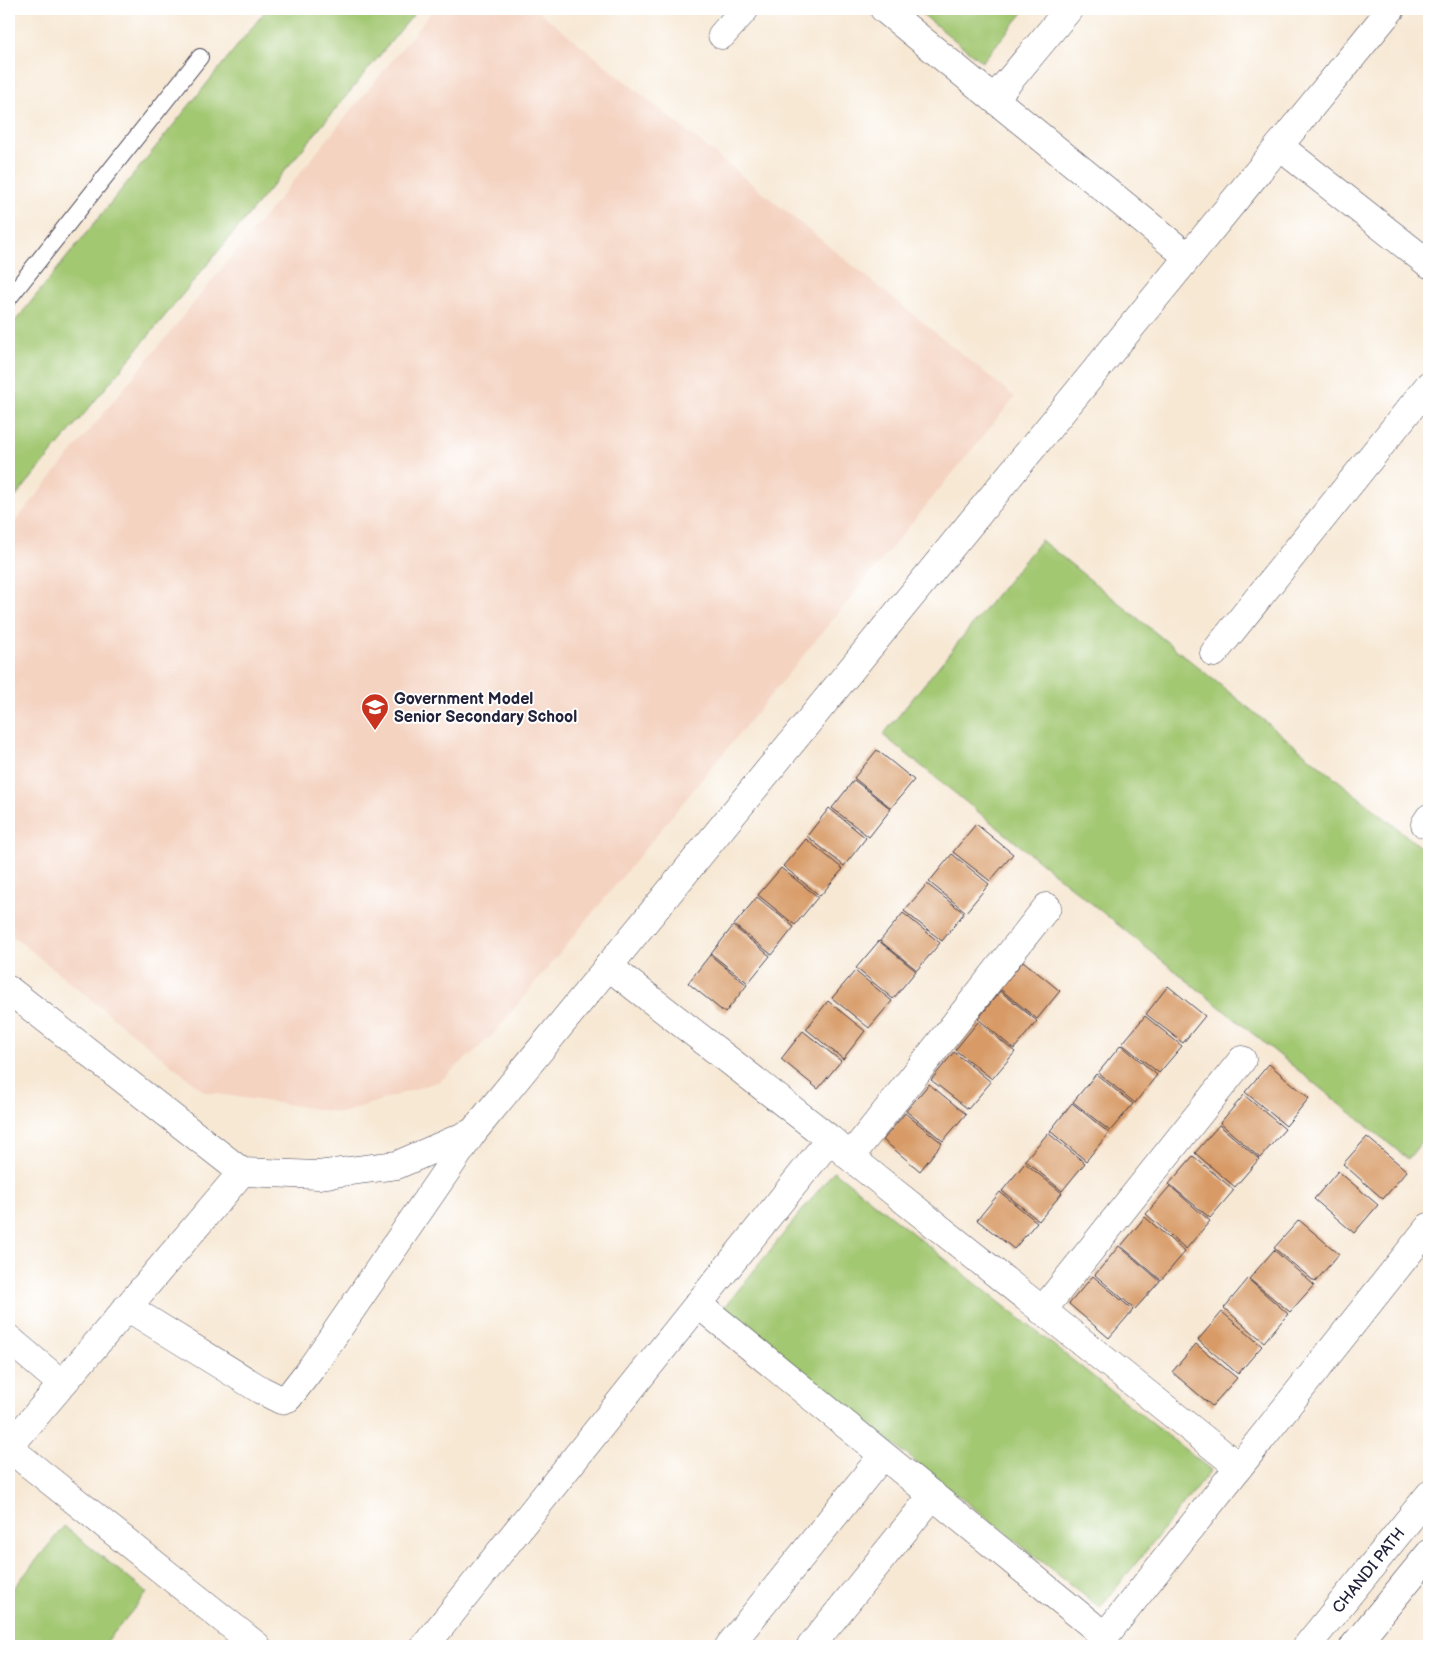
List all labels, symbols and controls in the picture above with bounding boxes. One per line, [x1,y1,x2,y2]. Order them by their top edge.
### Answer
place label: Government Model Senior Secondary School [394,690,577,727]
school or university icon: Government Model Senior Secondary School [360,692,390,731]
street label: CHANDI PATH [1329,1524,1409,1617]

